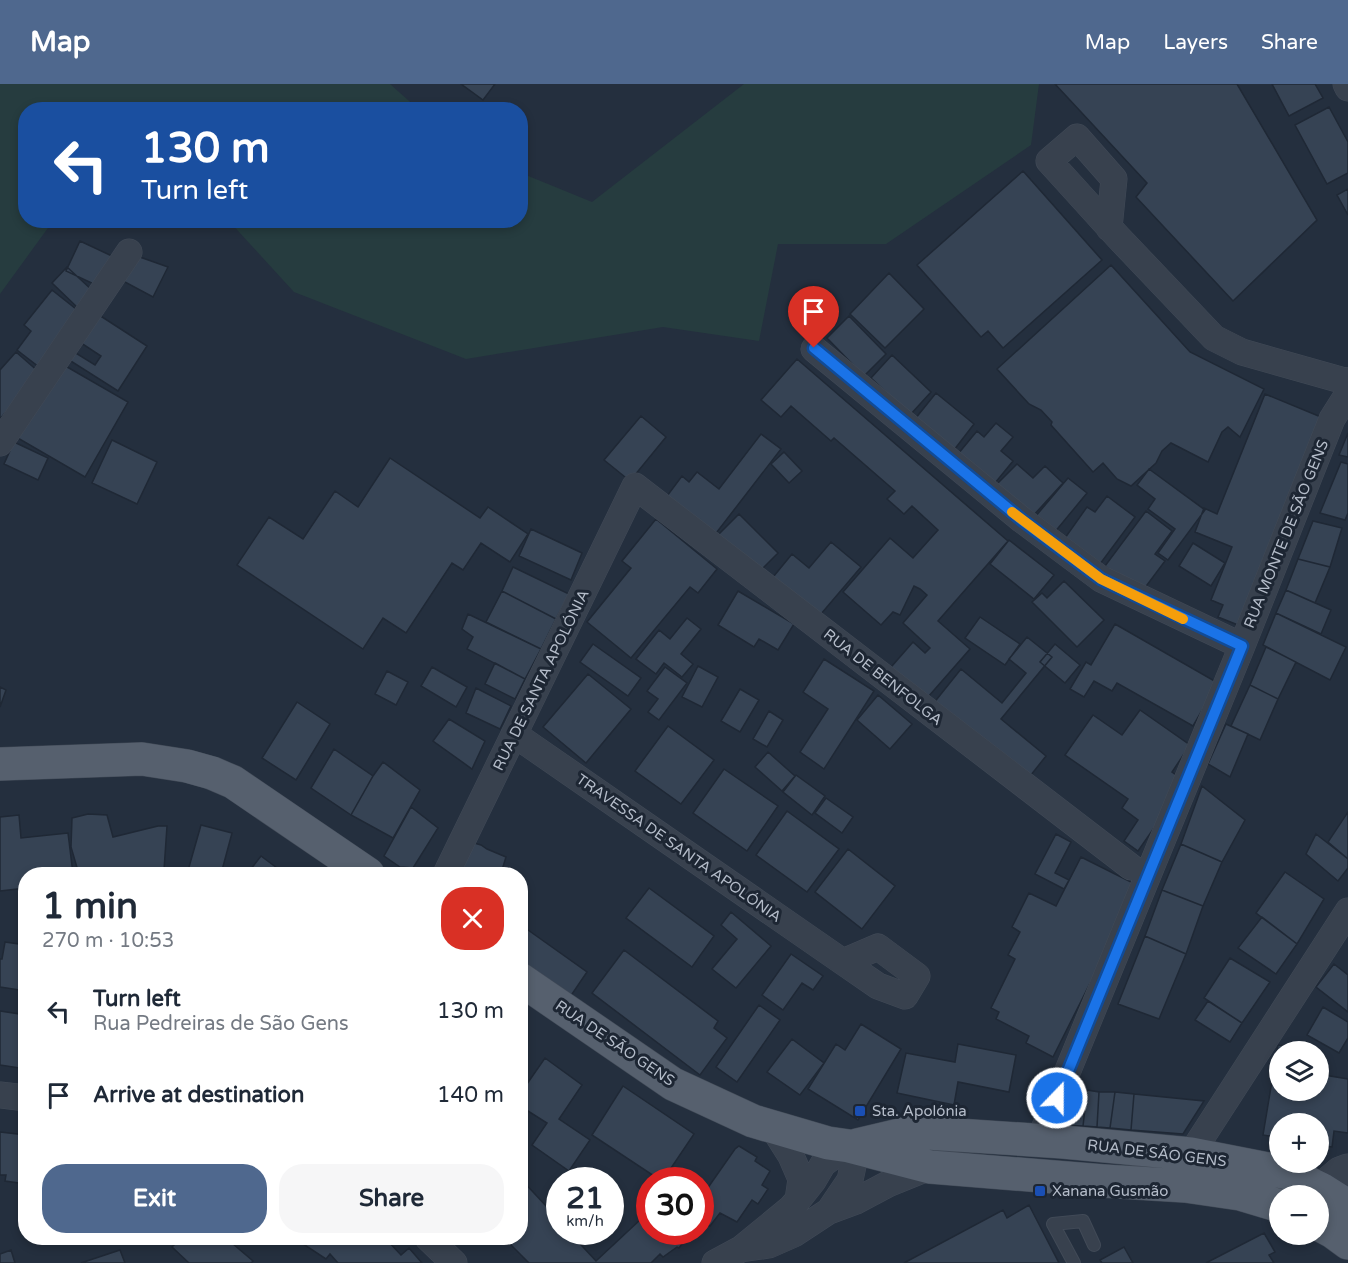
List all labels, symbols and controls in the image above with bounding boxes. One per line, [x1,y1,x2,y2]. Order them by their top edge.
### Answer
text: Map [30,25,90,59]
text: Map [1085,30,1130,55]
text: Layers [1163,30,1228,55]
text: Share [1261,30,1318,55]
text: 130 m [141,123,270,174]
icon: left [42,126,120,204]
text: Turn left [141,174,248,207]
pin [788,286,839,348]
icon: arrive [797,295,830,328]
street label: RUA MONTE DE SÃO GENS [1240,437,1332,631]
street label: RUA DE SANTA APOLÓNIA [489,587,593,773]
street label: RUA DE BENFOLGA [820,625,946,729]
street label: TRAVESSA DE SANTA APOLÓNIA [573,770,785,926]
text: 1 min [42,885,138,928]
button: close [441,887,504,950]
text: 270 m · 10:53 [42,929,174,953]
text: Turn left [93,986,181,1012]
icon: left [42,995,75,1028]
street label: RUA DE SÃO GENS [552,996,678,1090]
text: 130 m [437,998,504,1024]
text: Rua Pedreiras de São Gens [93,1012,349,1036]
map controls [1269,1041,1329,1245]
button: layers [1269,1041,1329,1101]
position arrow [1025,1066,1089,1130]
icon: arrive [42,1079,75,1112]
text: Arrive at destination [93,1082,304,1108]
text: 140 m [437,1082,504,1108]
place label: Sta. Apolónia [872,1102,967,1120]
marker: Sta. Apolónia [853,1104,867,1118]
button: + [1269,1113,1329,1173]
street label: RUA DE SÃO GENS [1086,1136,1228,1170]
button: Exit [42,1164,267,1233]
button: Share [279,1164,504,1233]
speed limit sign: 30 [636,1167,714,1245]
text: 21 [566,1180,604,1217]
place label: Xanana Gusmão [1052,1182,1168,1200]
marker: Xanana Gusmão [1033,1184,1047,1198]
button: − [1269,1185,1329,1245]
text: km/h [566,1212,604,1230]

